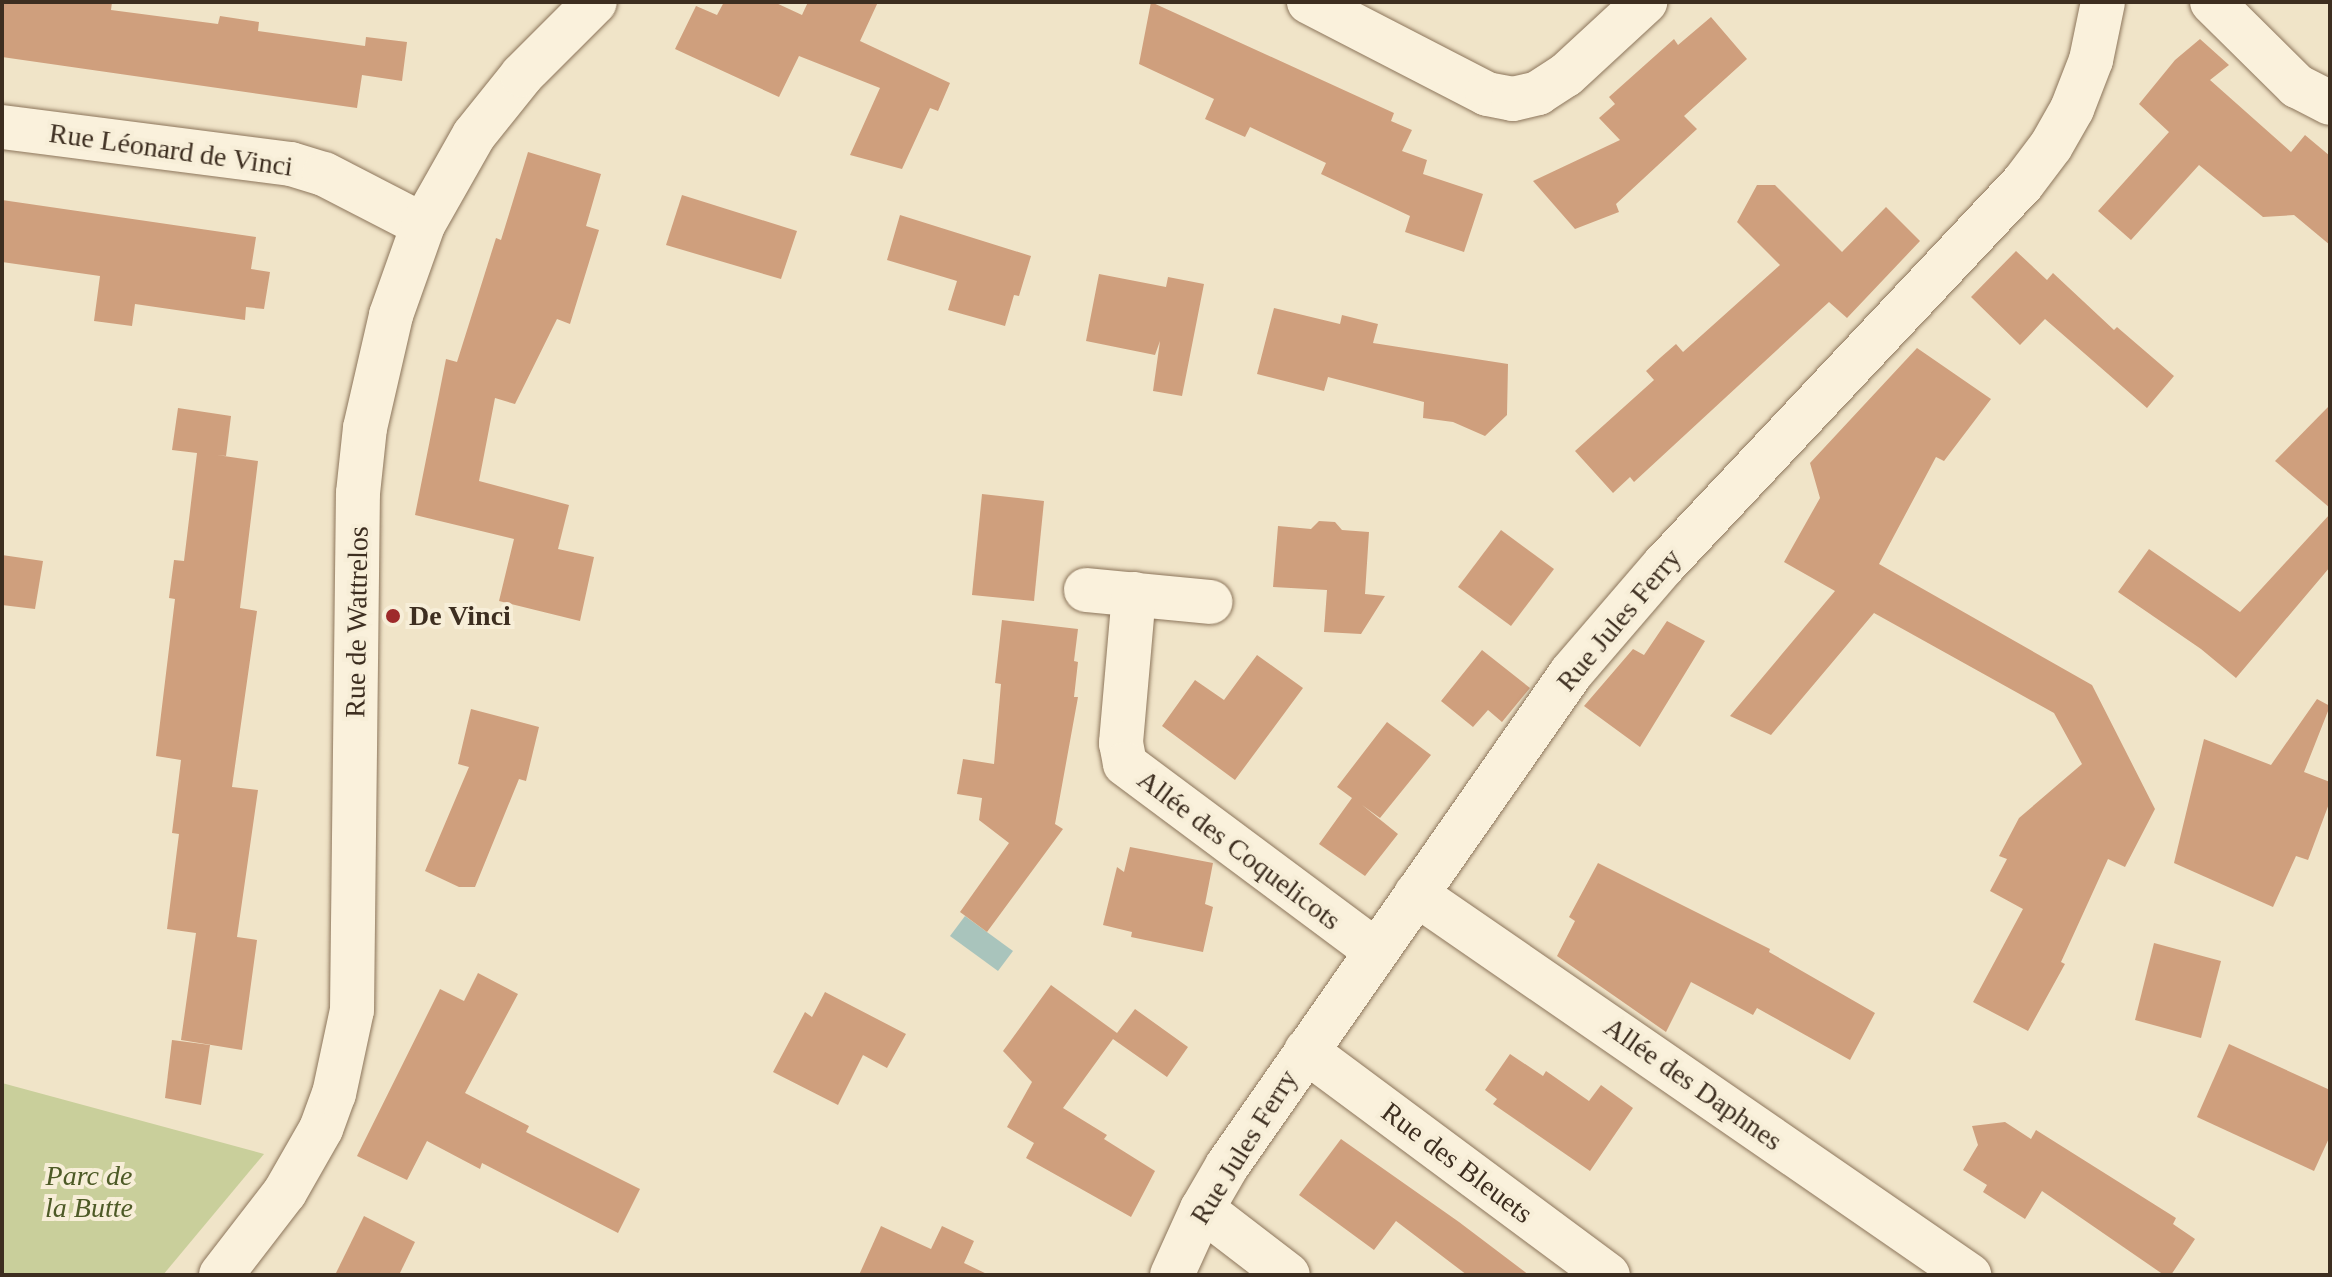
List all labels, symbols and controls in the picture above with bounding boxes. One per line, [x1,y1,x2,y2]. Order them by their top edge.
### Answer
street label: Rue Léonard de Vinci [47,116,295,184]
street label: Rue de Wattrelos [339,526,375,718]
street label: Rue Jules Ferry [1550,542,1688,698]
place label: De Vinci [409,599,511,633]
marker: De Vinci [384,607,402,625]
street label: Allée des Coquelicots [1131,763,1347,937]
street label: Allée des Daphnes [1597,1010,1789,1158]
street label: Rue Jules Ferry [1183,1064,1305,1230]
street label: Rue des Bleuets [1375,1095,1539,1231]
park label: Parc de la Butte [45,1159,133,1225]

